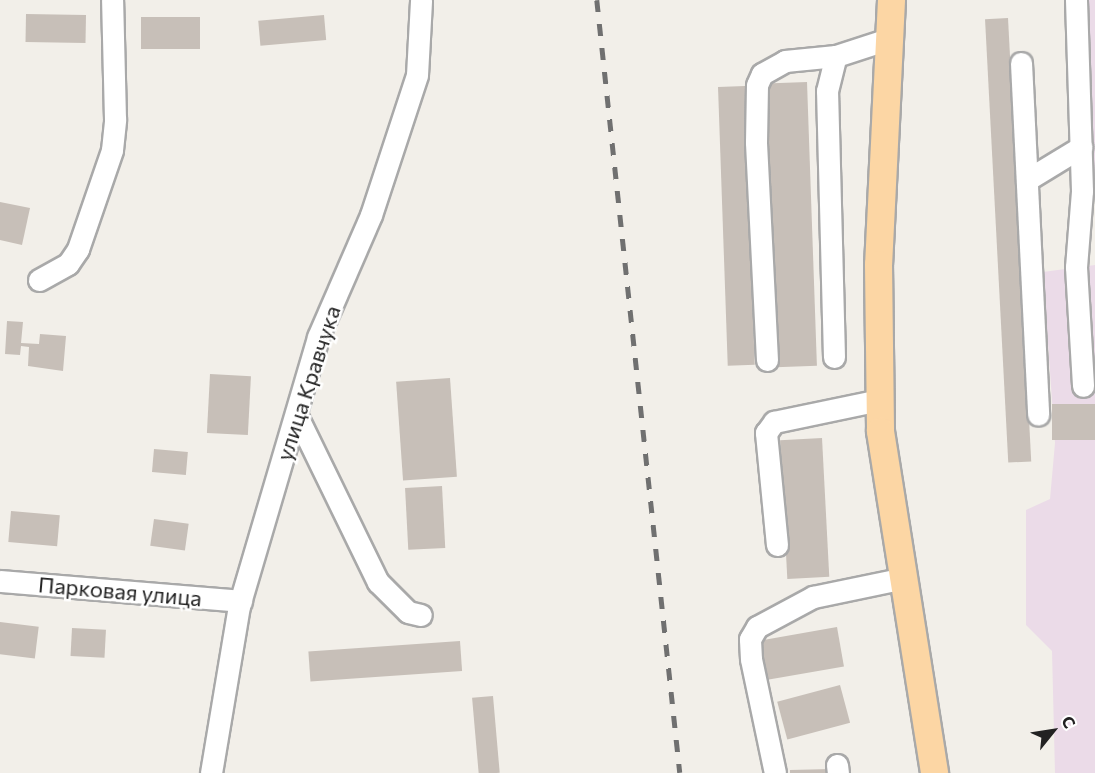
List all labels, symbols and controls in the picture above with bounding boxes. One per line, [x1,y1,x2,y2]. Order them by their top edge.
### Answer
street label: улица Кравчука [271,302,345,464]
street label: Парковая улица [37,571,203,611]
north arrow [1023,701,1083,761]
text: С [1058,712,1080,731]

